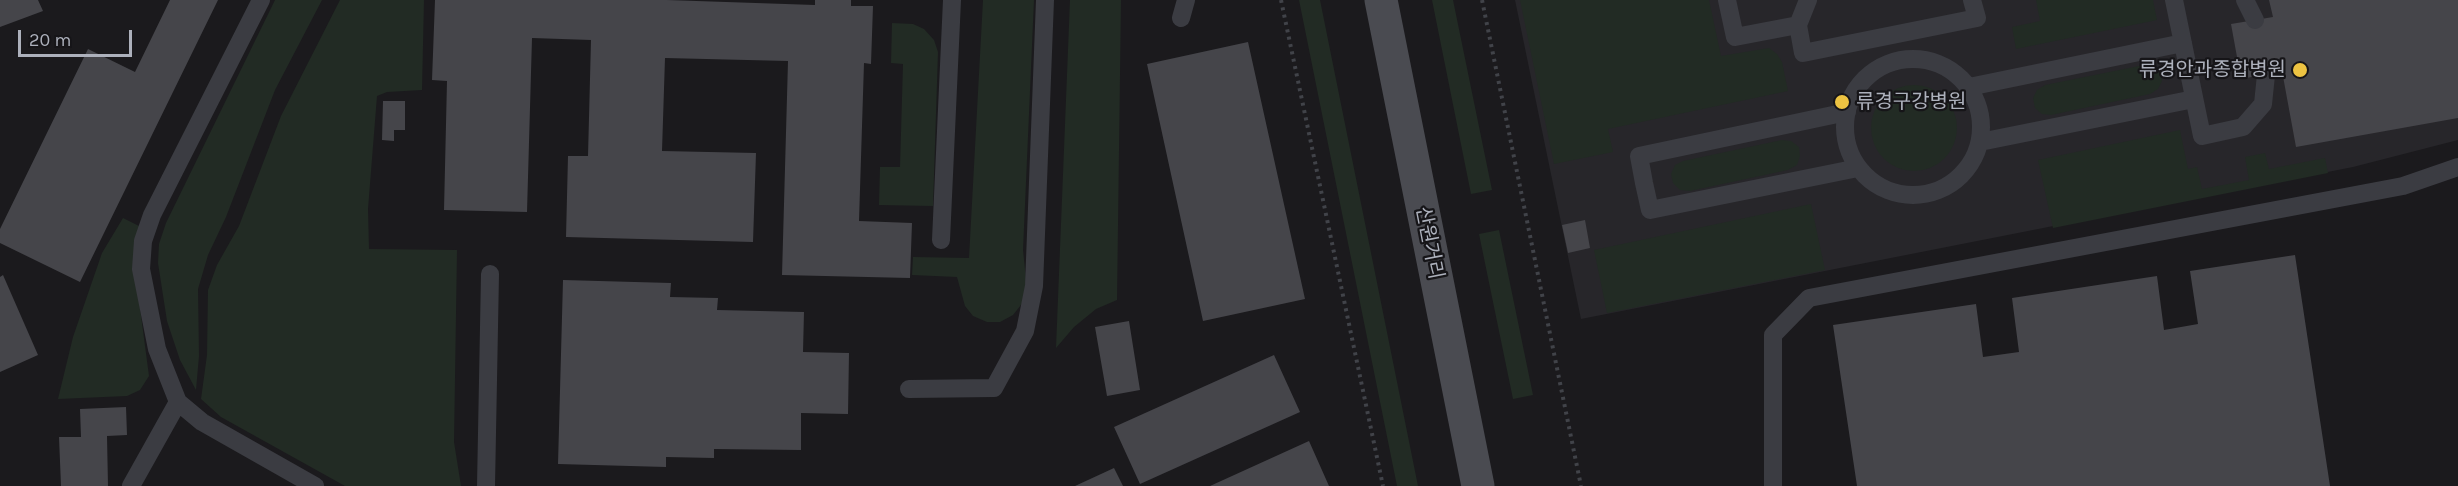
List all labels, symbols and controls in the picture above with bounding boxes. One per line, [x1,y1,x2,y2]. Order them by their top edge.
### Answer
scale bar [21,18,135,56]
text: 20 m [29,29,71,51]
place label: 류경안과종합병원 [2139,58,2286,82]
marker: 류경안과종합병원 [2291,61,2309,79]
place label: 류경구강병원 [1856,90,1966,114]
marker: 류경구강병원 [1833,93,1851,111]
street label: 산원거리 [1410,205,1448,281]

